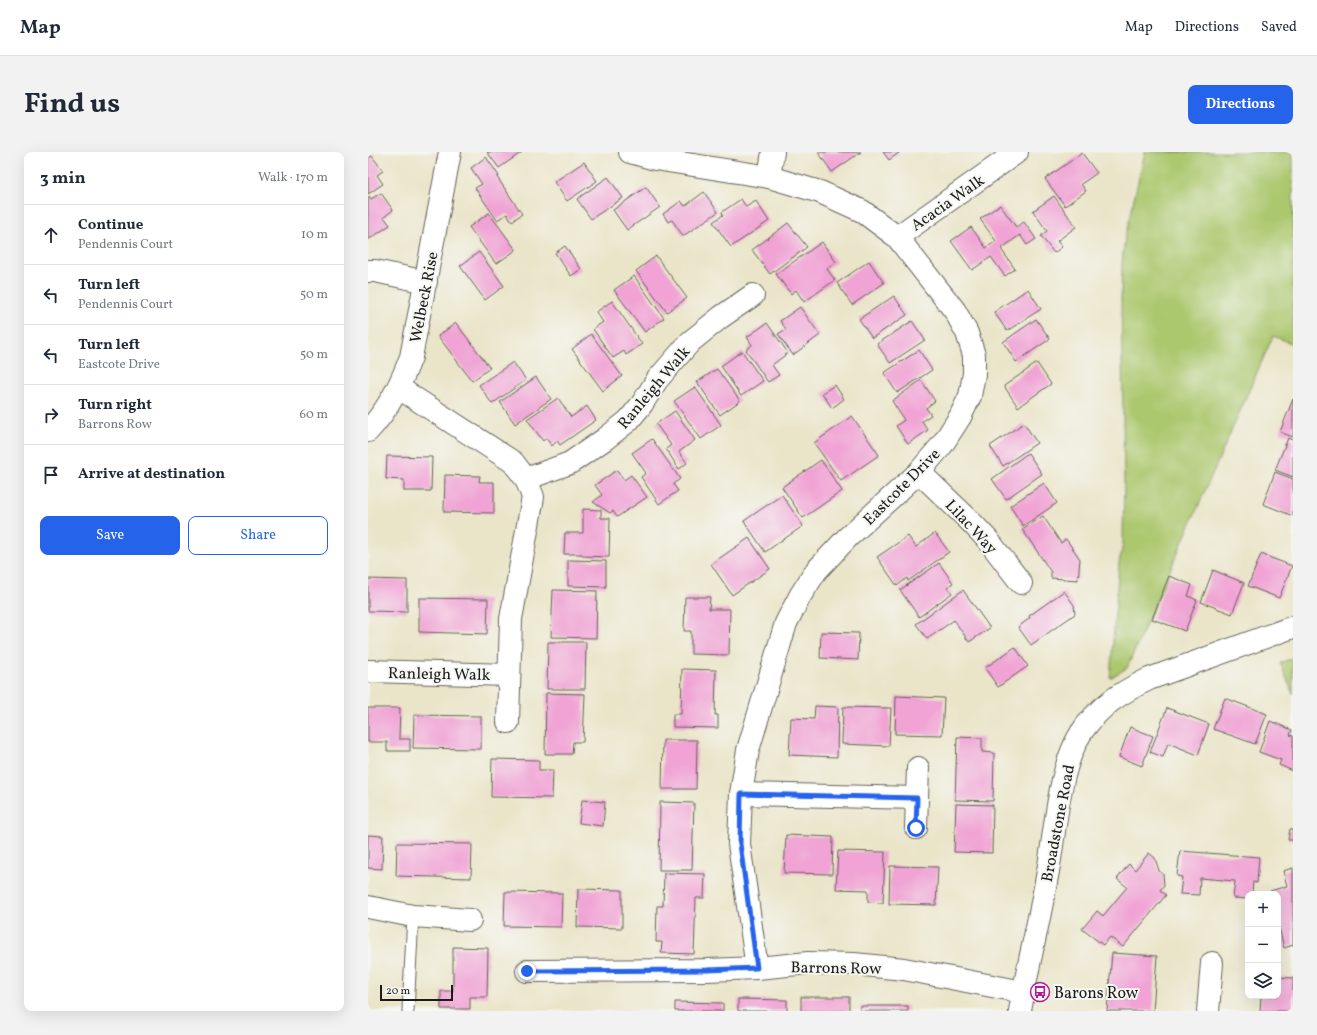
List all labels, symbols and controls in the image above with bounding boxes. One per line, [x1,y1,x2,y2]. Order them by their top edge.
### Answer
text: Map [20,15,61,41]
text: Map [1125,18,1153,37]
text: Directions [1175,18,1239,37]
text: Saved [1261,18,1297,37]
text: Find us [24,85,120,124]
button: Directions [1188,85,1293,124]
text: 3 min [40,167,86,190]
text: Walk · 170 m [258,169,328,187]
street label: Acacia Walk [907,170,990,237]
text: Continue [78,215,143,236]
icon: ahead [40,224,62,246]
text: 10 m [301,226,328,244]
text: Pendennis Court [78,236,173,254]
street label: Welbeck Rise [405,250,445,345]
text: Turn left [78,275,140,296]
icon: left [40,284,62,306]
text: 50 m [300,286,328,304]
text: Pendennis Court [78,296,173,314]
text: Turn left [78,335,140,356]
street label: Ranleigh Walk [613,342,696,435]
icon: left [40,344,62,366]
text: 50 m [300,346,328,364]
text: Eastcote Drive [78,356,160,374]
text: Turn right [78,395,152,416]
icon: right [40,404,62,426]
text: 60 m [300,406,328,424]
text: Barrons Row [78,416,152,434]
street label: Eastcote Drive [859,444,946,531]
icon: arrive [40,464,62,486]
text: Arrive at destination [78,464,225,485]
street label: Lilac Way [939,495,1002,560]
button: Save [40,516,180,555]
button: Share [188,516,328,555]
street label: Ranleigh Walk [388,663,491,687]
street label: Broadstone Road [1037,763,1081,884]
route start [907,819,925,837]
map controls [1245,891,1281,999]
button: + [1245,891,1281,927]
button: − [1245,927,1281,963]
street label: Barrons Row [790,957,882,981]
route end [518,962,536,980]
button: layers [1245,963,1281,999]
bus stop icon: Barons Row [1029,981,1051,1003]
scale bar [380,983,453,1002]
place label: Barons Row [1054,983,1139,1005]
text: 20 m [386,984,410,999]

